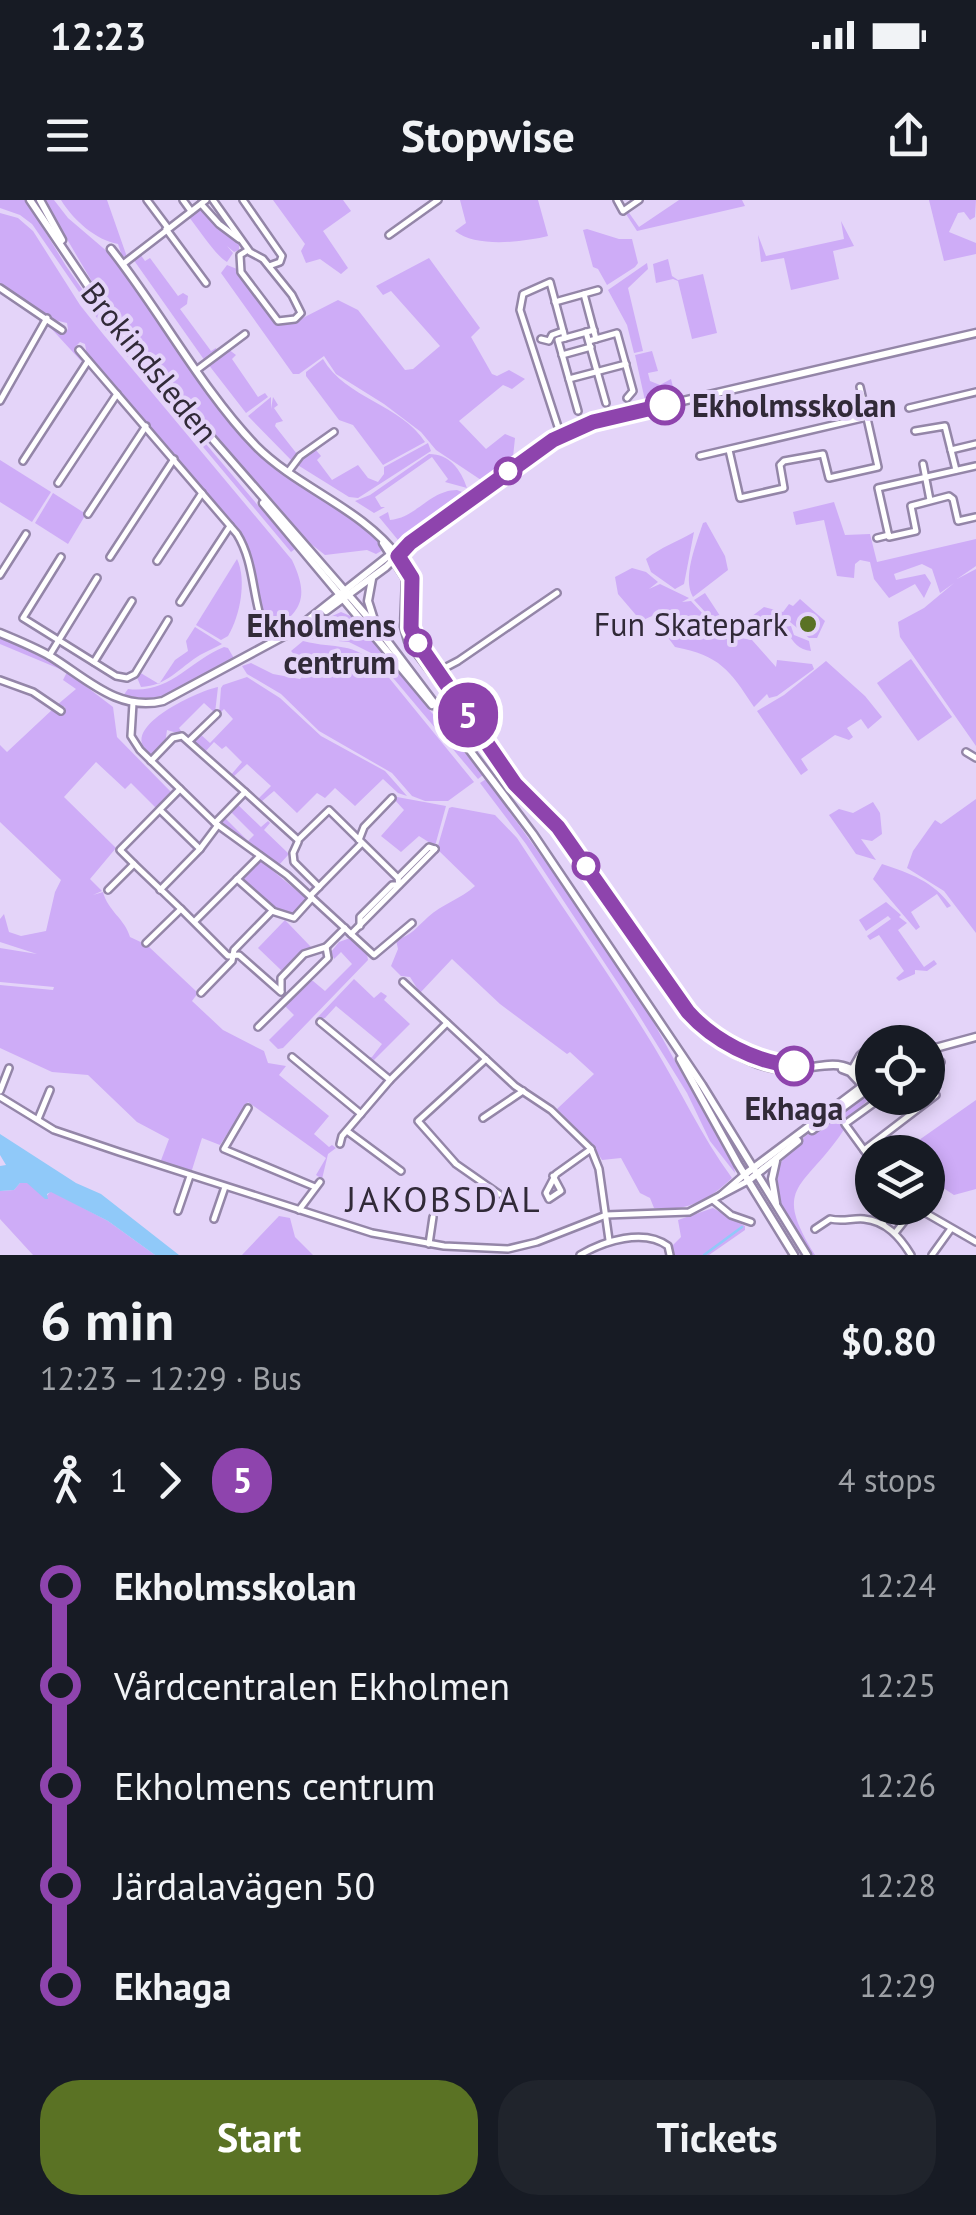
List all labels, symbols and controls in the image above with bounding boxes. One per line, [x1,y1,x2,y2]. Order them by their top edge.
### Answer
text: 12:23 [50,11,146,60]
text: Stopwise [401,106,575,164]
icon: menu [40,108,95,163]
icon: share [881,108,936,163]
street label: Brokindsleden [72,273,228,451]
place label: Ekholmsskolan [692,384,896,426]
marker: Ekholmsskolan [646,386,684,424]
unlabelled marker [495,458,521,484]
place label: Fun Skatepark [594,603,789,645]
place label: Ekholmens centrum [247,604,396,683]
marker: Fun Skatepark [797,613,819,635]
marker: Ekholmens centrum [405,630,431,656]
line badge: 5 [436,682,500,748]
text: 5 [458,692,478,738]
unlabelled marker [573,853,599,879]
map controls [855,1025,945,1225]
button: locate [855,1025,945,1115]
marker: Ekhaga [775,1047,813,1085]
place label: Ekhaga [745,1087,843,1129]
button: layers [855,1135,945,1225]
district label: JAKOBSDAL [344,1176,542,1222]
text: 6 min [40,1284,174,1355]
text: $0.80 [840,1316,936,1365]
text: 12:23 – 12:29 · Bus [40,1357,302,1399]
icon: walk [40,1453,95,1508]
icon: forward [142,1453,197,1508]
text: 5 [232,1457,252,1503]
text: 1 [110,1459,127,1501]
text: 4 stops [838,1459,936,1501]
text: Ekholmsskolan [114,1561,357,1610]
text: 12:24 [859,1564,936,1606]
text: Vårdcentralen Ekholmen [114,1661,510,1710]
text: 12:25 [859,1664,936,1706]
text: Ekholmens centrum [114,1761,435,1810]
text: 12:26 [859,1764,936,1806]
text: Järdalavägen 50 [114,1861,375,1910]
text: 12:28 [859,1864,936,1906]
text: Ekhaga [114,1961,231,2010]
text: 12:29 [859,1964,936,2006]
button: Start [40,2080,478,2195]
button: Tickets [498,2080,936,2195]

